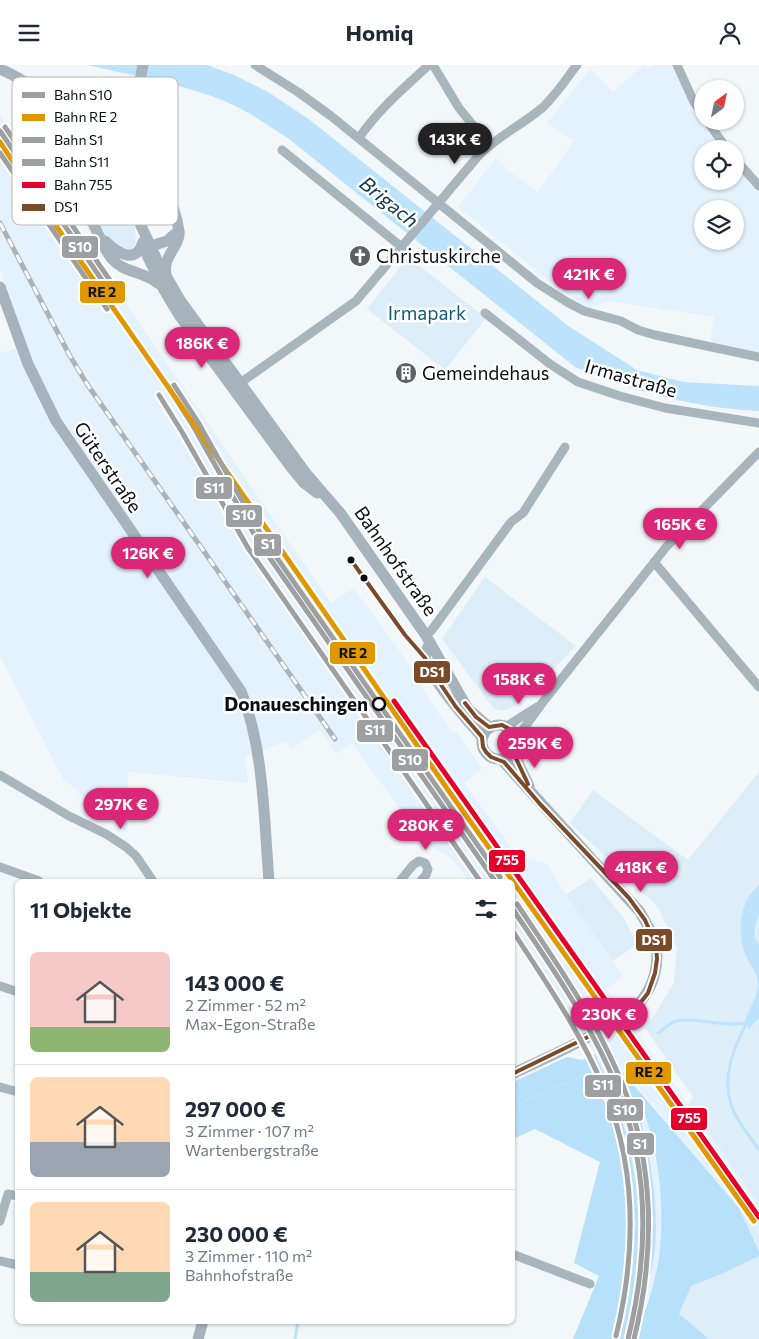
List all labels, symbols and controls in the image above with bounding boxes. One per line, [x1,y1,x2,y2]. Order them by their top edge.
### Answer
icon: menu [15,19,43,47]
text: Homiq [346,19,413,46]
icon: person [716,19,744,47]
legend [12,77,178,225]
north arrow [694,80,744,130]
map controls [694,80,744,250]
text: Bahn S10 [54,86,112,103]
text: Bahn RE 2 [54,108,117,125]
pin: 143K € [414,123,496,165]
text: 143K € [429,129,481,148]
text: Bahn S1 [54,131,103,148]
button: locate [694,140,744,190]
text: Bahn S11 [54,153,109,170]
water label: Brigach [355,170,424,232]
text: Bahn 755 [54,176,113,193]
text: DS1 [54,198,79,215]
button: layers [694,200,744,250]
line badge: S10 [61,235,99,259]
text: S10 [68,238,92,255]
church icon: Christuskirche [348,244,372,268]
place label: Christuskirche [376,244,501,267]
pin: 421K € [548,257,630,300]
text: 421K € [563,264,615,283]
line badge: RE 2 [79,280,126,304]
text: RE 2 [88,283,116,300]
park label: Irmapark [388,301,466,324]
pin: 186K € [161,327,243,369]
text: 186K € [176,333,228,352]
street label: Irmastraße [582,353,680,402]
building icon: Gemeindehaus [394,361,418,385]
place label: Gemeindehaus [422,361,549,384]
street label: Güterstraße [70,417,147,517]
line badge: S11 [195,476,233,500]
text: S11 [203,479,225,496]
street label: Bahnhofstraße [350,501,443,620]
line badge: S10 [225,504,263,528]
text: S10 [232,506,256,523]
pin: 165K € [639,507,721,550]
text: 165K € [654,514,706,533]
line badge: S1 [253,533,282,557]
text: S1 [261,535,275,552]
pin: 126K € [107,537,189,579]
text: 126K € [122,543,174,562]
unlabelled marker [346,555,356,565]
unlabelled marker [359,573,369,583]
line badge: RE 2 [329,641,376,665]
text: RE 2 [339,644,367,661]
line badge: DS1 [413,660,451,684]
text: DS1 [419,663,445,680]
pin: 158K € [478,663,560,705]
text: 158K € [493,669,545,688]
place label: Donaueschingen [224,692,368,715]
marker: Donaueschingen [372,697,386,711]
line badge: S11 [356,719,394,743]
text: S11 [364,721,386,738]
pin: 259K € [494,727,576,769]
text: 259K € [508,733,562,752]
line badge: S10 [391,748,429,772]
text: S10 [398,751,422,768]
pin: 297K € [80,787,162,830]
text: 297K € [94,794,148,813]
pin: 280K € [385,809,467,851]
text: 280K € [398,815,454,834]
line badge: 755 [488,849,526,873]
text: 755 [495,851,519,868]
pin: 418K € [600,851,682,893]
text: 418K € [615,857,667,876]
icon: filters [472,895,500,923]
text: 11 Objekte [30,897,131,922]
line badge: DS1 [635,928,673,952]
text: DS1 [641,931,667,948]
text: 143 000 € [185,970,284,995]
icon: home [70,972,130,1032]
text: 2 Zimmer · 52 m² [185,995,306,1014]
pin: 230K € [568,997,650,1040]
text: 230K € [582,1004,636,1023]
text: Max-Egon-Straße [185,1014,316,1033]
line badge: RE 2 [625,1061,672,1085]
text: RE 2 [635,1063,663,1080]
line badge: S11 [584,1074,622,1098]
text: S11 [592,1076,614,1093]
text: 297 000 € [185,1096,286,1121]
icon: home [70,1097,130,1157]
line badge: S10 [606,1098,644,1122]
text: S10 [613,1101,637,1118]
line badge: 755 [670,1107,708,1131]
text: 755 [677,1109,701,1126]
text: 3 Zimmer · 107 m² [185,1121,314,1140]
line badge: S1 [626,1132,655,1156]
text: S1 [633,1135,647,1152]
text: Wartenbergstraße [185,1140,319,1159]
text: 230 000 € [185,1221,288,1246]
icon: home [70,1222,130,1282]
text: 3 Zimmer · 110 m² [185,1246,312,1265]
text: Bahnhofstraße [185,1265,293,1284]

